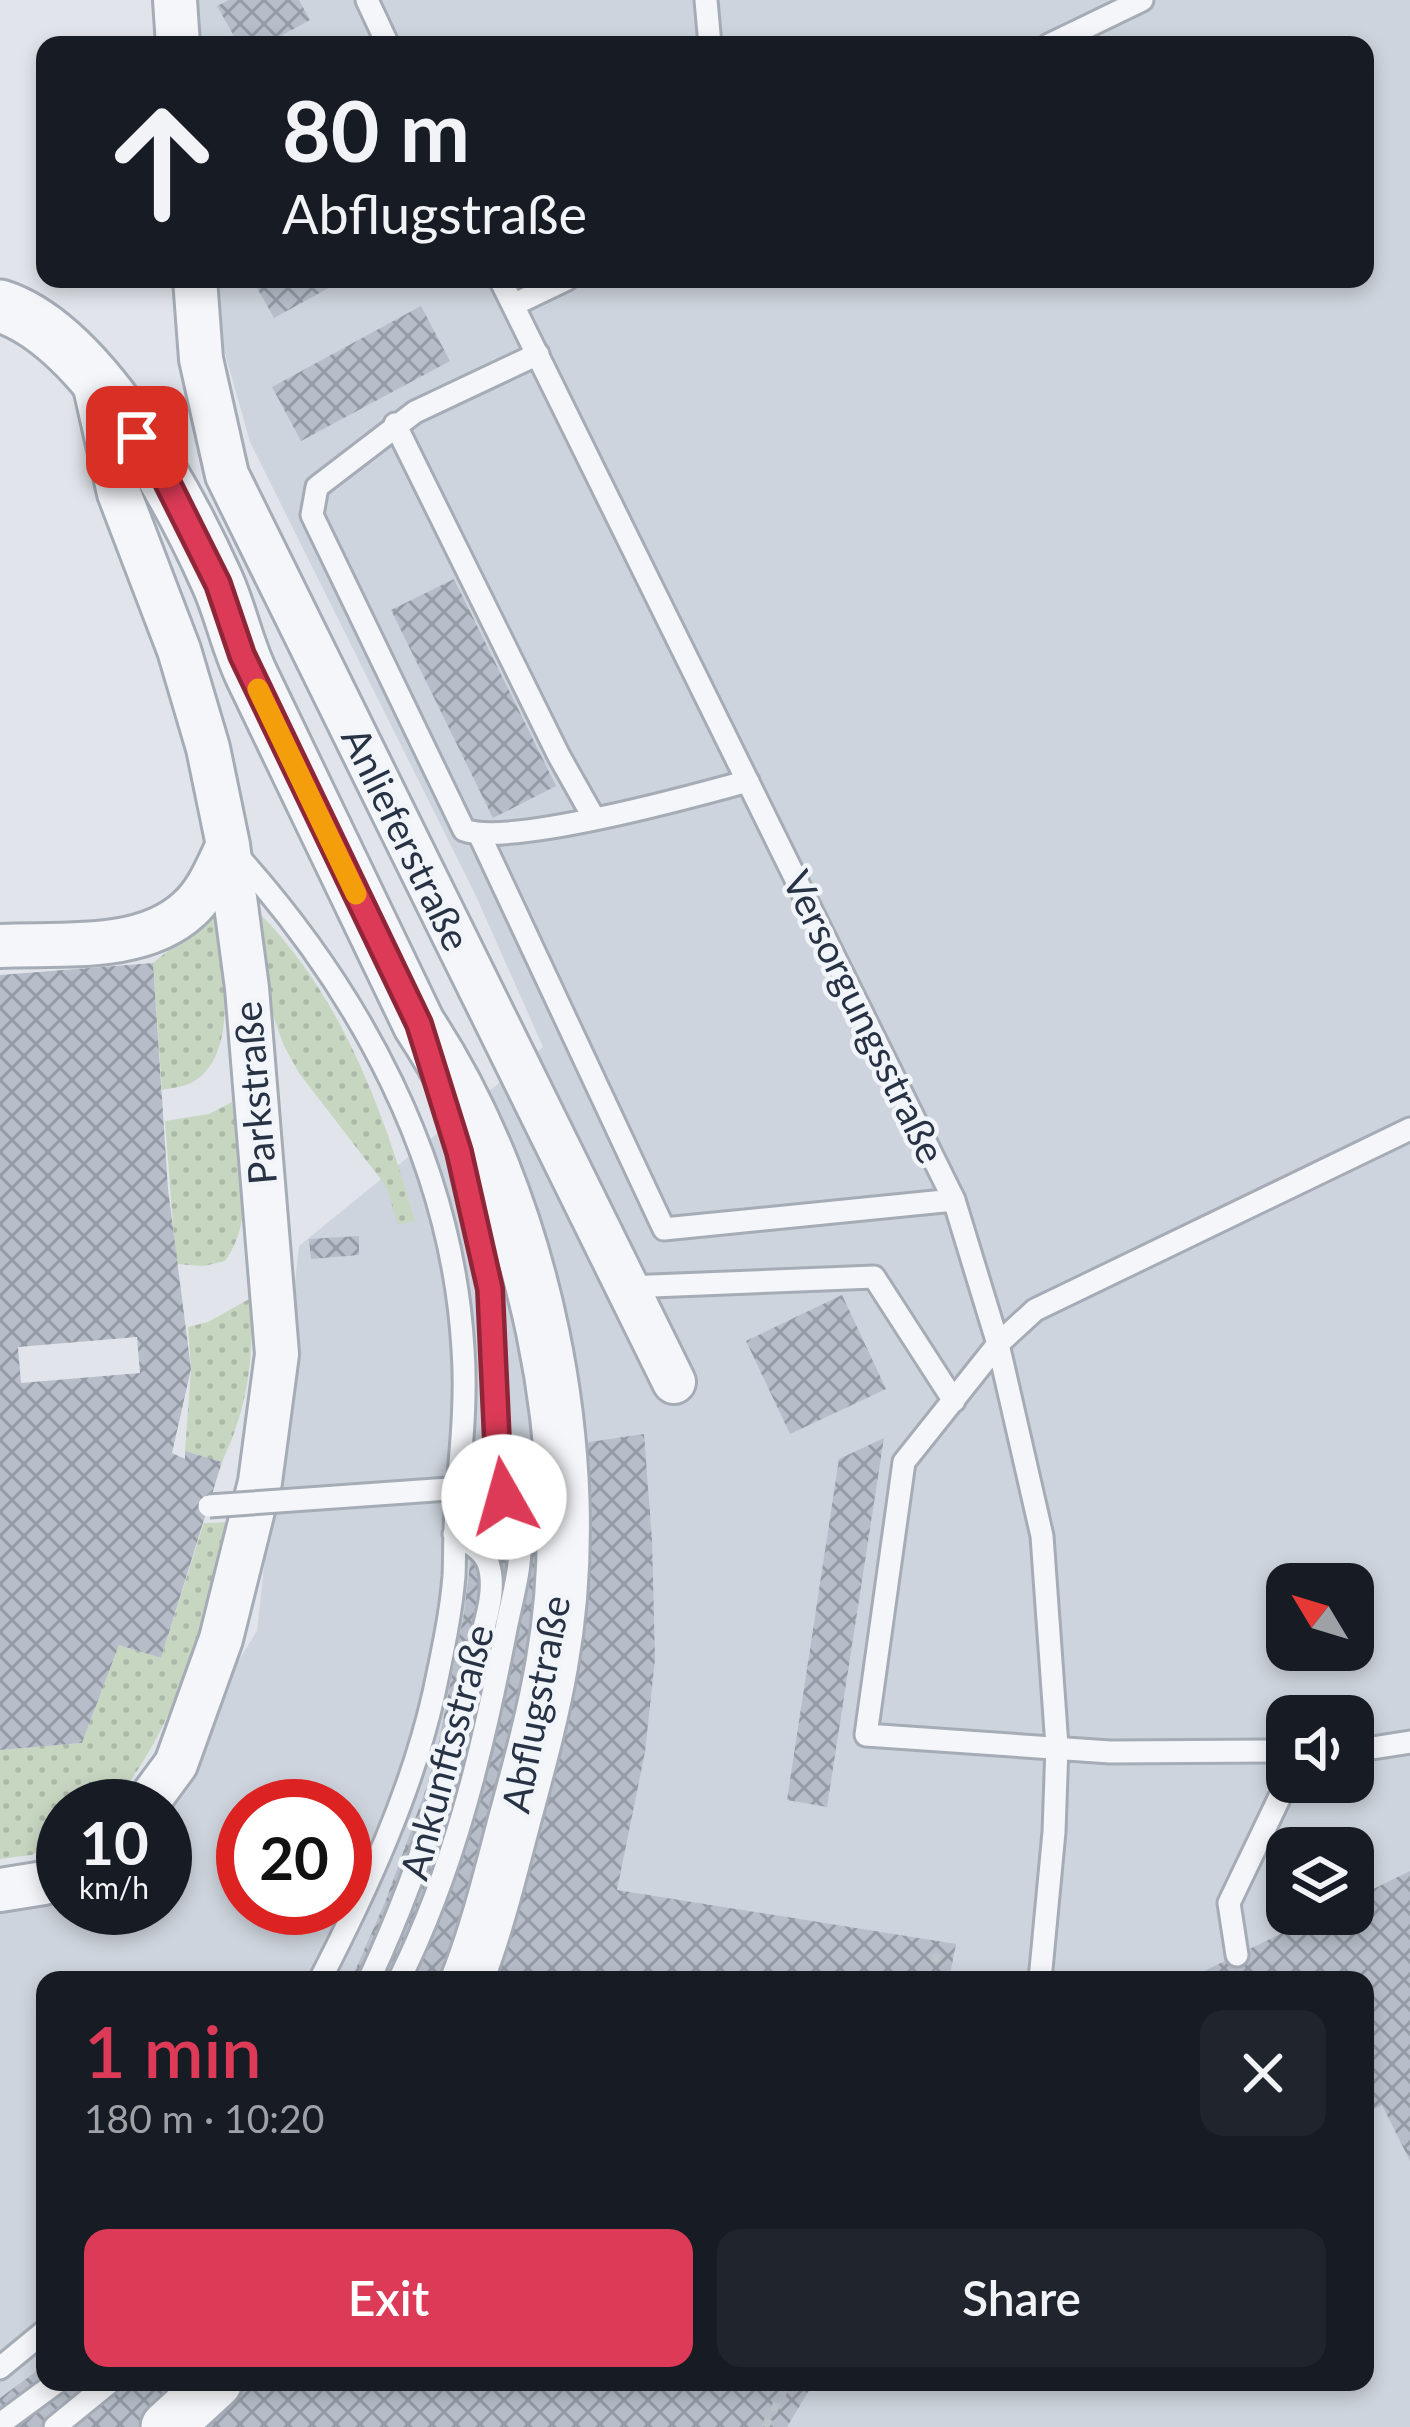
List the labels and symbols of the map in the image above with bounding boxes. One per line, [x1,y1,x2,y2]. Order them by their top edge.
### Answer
pin [86,386,188,488]
street label: Anlieferstraße [333,720,481,957]
street label: Versorgungsstraße [774,863,956,1170]
street label: Parkstraße [223,1000,285,1187]
position arrow [441,1434,567,1560]
north arrow [1266,1563,1374,1671]
street label: Abflugstraße [491,1591,579,1816]
street label: Ankunftsstraße [390,1619,502,1884]
speed limit sign: 20 [216,1779,372,1935]

